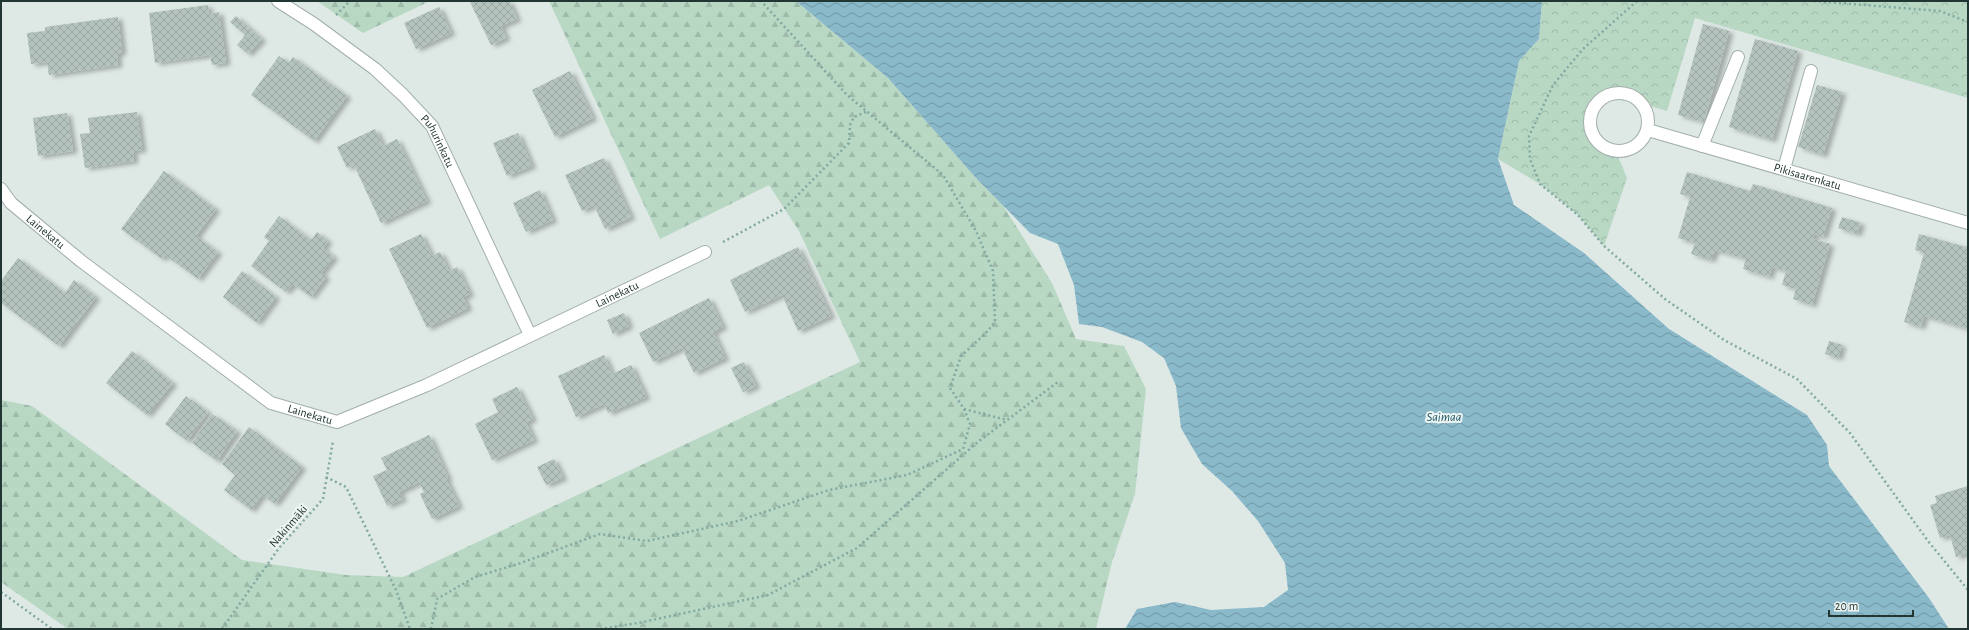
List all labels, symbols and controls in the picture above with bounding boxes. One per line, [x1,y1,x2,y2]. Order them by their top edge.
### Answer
street label: Puhurinkatu [419,112,457,169]
street label: Pikisaarenkatu [1772,161,1842,192]
street label: Lainekatu [24,212,67,251]
street label: Lainekatu [594,279,640,309]
street label: Lainekatu [286,402,334,426]
water label: Saimaa [1427,411,1462,424]
street label: Nakinmäki [267,503,309,549]
scale bar [1829,592,1913,618]
text: 20 m [1835,600,1858,612]

